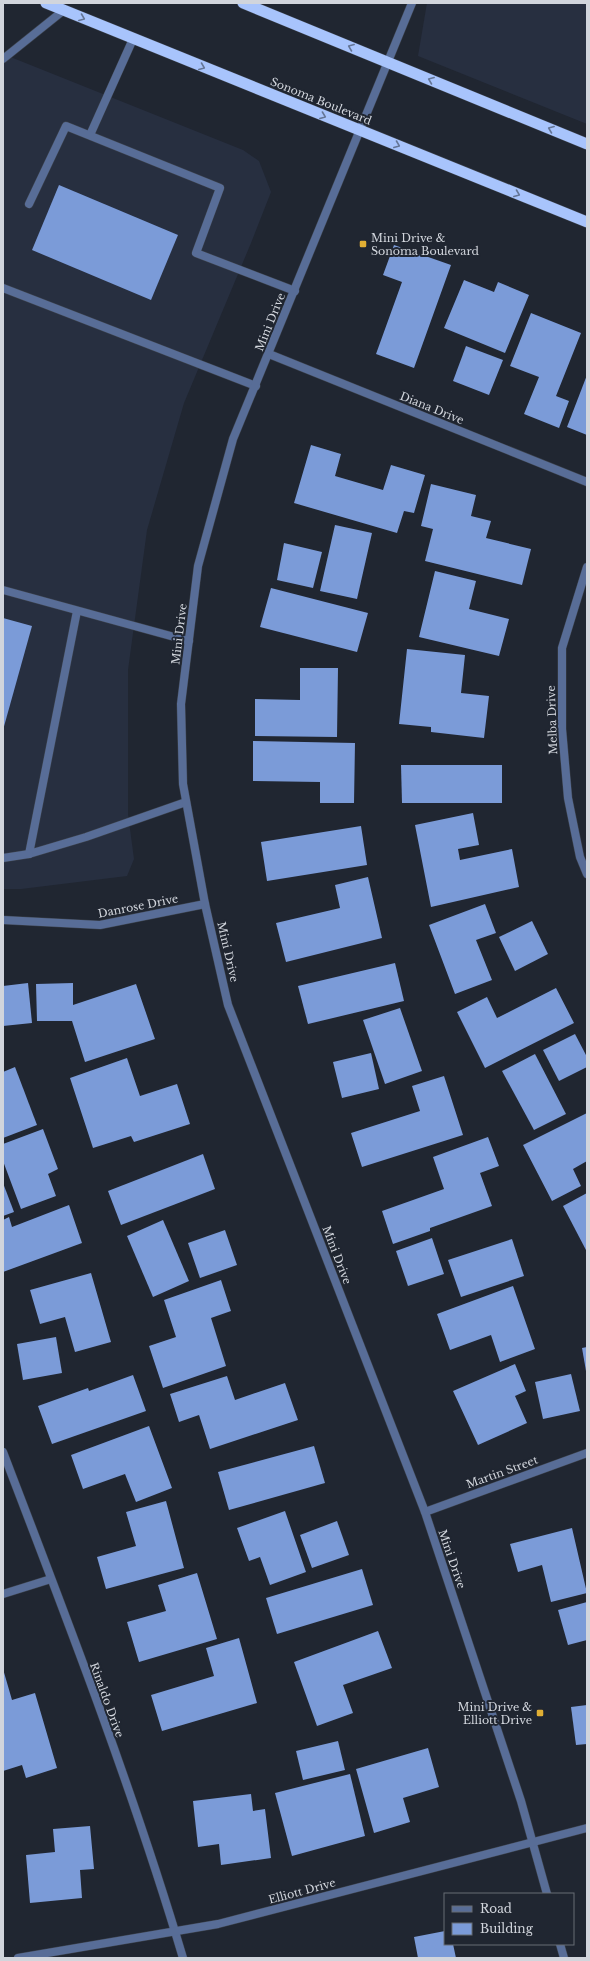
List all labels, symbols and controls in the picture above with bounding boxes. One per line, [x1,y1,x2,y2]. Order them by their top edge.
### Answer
one-way arrow [79,13,86,21]
one-way arrow [348,44,356,52]
one-way arrow [198,62,206,70]
street label: Sonoma Boulevard [268,74,374,128]
one-way arrow [427,76,434,84]
one-way arrow [319,111,326,119]
one-way arrow [547,126,555,134]
one-way arrow [393,140,400,148]
one-way arrow [514,189,521,197]
place label: Mini Drive & Sonoma Boulevard [371,231,480,258]
marker: Mini Drive & Sonoma Boulevard [358,239,368,249]
street label: Mini Drive [252,291,288,353]
street label: Diana Drive [398,389,466,427]
street label: Mini Drive [168,603,190,665]
street label: Melba Drive [544,685,560,755]
street label: Danrose Drive [97,891,179,921]
street label: Mini Drive [214,920,242,984]
street label: Mini Drive [319,1224,355,1286]
street label: Martin Street [464,1452,540,1491]
street label: Mini Drive [435,1528,469,1590]
street label: Rinaldo Drive [87,1661,127,1739]
place label: Mini Drive & Elliott Drive [458,1700,532,1727]
marker: Mini Drive & Elliott Drive [535,1708,545,1718]
street label: Elliott Drive [267,1875,337,1907]
legend [444,1893,574,1945]
text: Road [480,1901,512,1916]
text: Building [480,1921,534,1936]

